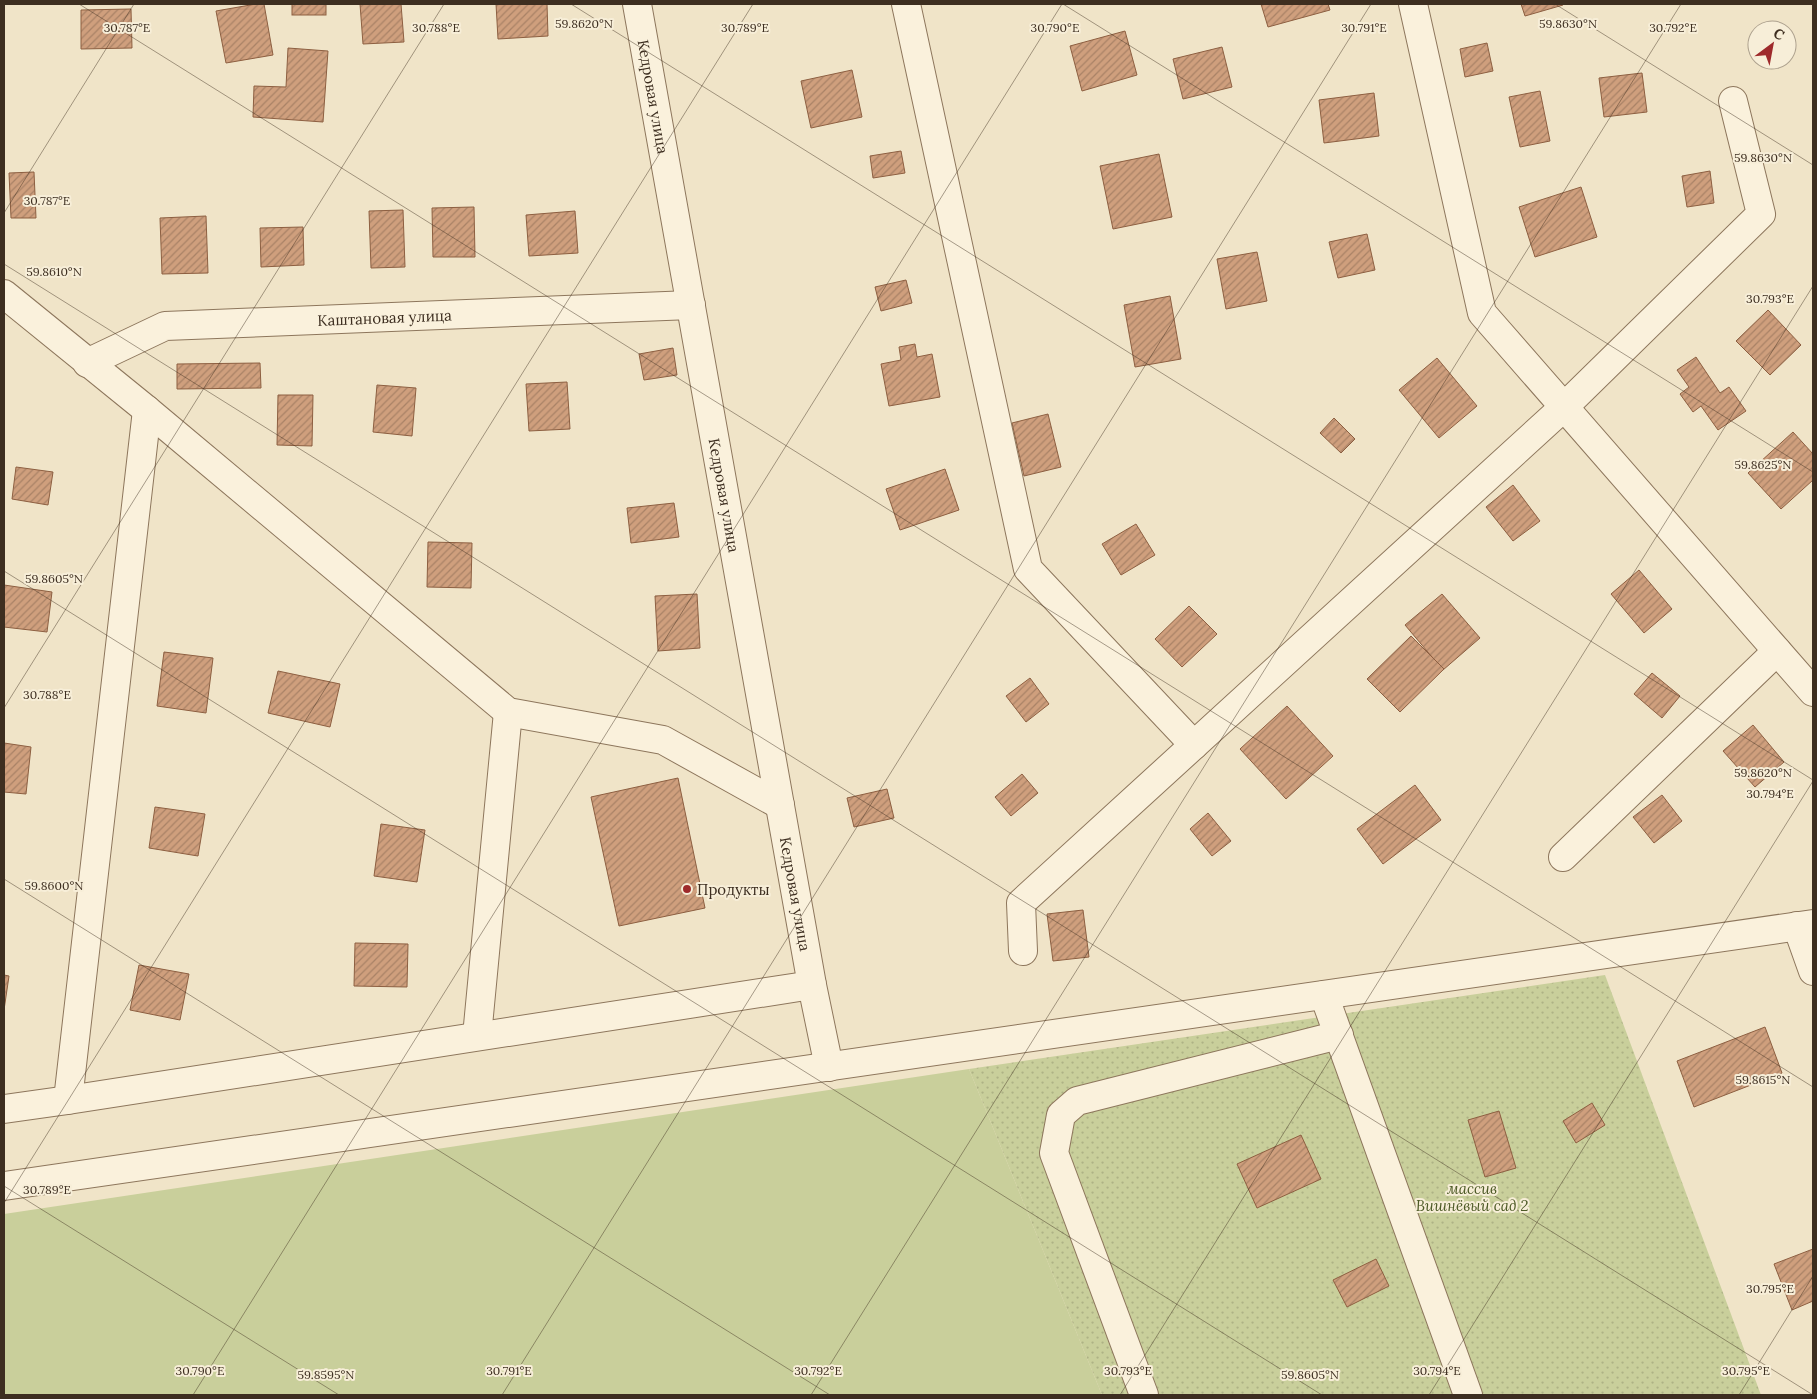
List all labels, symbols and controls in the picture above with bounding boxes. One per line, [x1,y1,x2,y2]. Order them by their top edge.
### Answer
text: 59.8620°N [555,16,613,31]
text: 59.8630°N [1539,16,1597,31]
text: 30.787°E [104,20,150,35]
text: 30.788°E [412,20,460,35]
text: 30.789°E [721,20,769,35]
text: 30.790°E [1031,20,1079,35]
text: 30.791°E [1341,20,1387,35]
text: 30.792°E [1649,20,1697,35]
north arrow [1747,20,1797,70]
text: С [1770,24,1788,44]
street label: Кедровая улица [634,38,673,155]
text: 59.8630°N [1734,150,1792,165]
text: 30.787°E [24,193,70,208]
text: 59.8610°N [26,264,82,279]
text: 30.793°E [1746,291,1794,306]
street label: Каштановая улица [317,305,452,329]
street label: Кедровая улица [705,437,744,554]
text: 59.8625°N [1735,457,1791,472]
text: 59.8605°N [25,571,83,586]
text: 30.788°E [23,687,71,702]
text: 59.8620°N [1734,765,1792,780]
text: 30.794°E [1746,786,1794,801]
street label: Кедровая улица [776,835,815,953]
text: 59.8600°N [25,878,83,893]
place label: Продукты [697,880,770,899]
marker: Продукты [681,883,693,895]
text: 59.8615°N [1736,1072,1790,1087]
park label: массив Вишнёвый сад 2 [1416,1179,1528,1215]
text: 30.789°E [23,1182,71,1197]
text: 30.795°E [1746,1281,1794,1296]
text: 30.790°E [176,1363,224,1378]
text: 30.791°E [486,1363,532,1378]
text: 30.792°E [794,1363,842,1378]
text: 30.793°E [1104,1363,1152,1378]
text: 30.794°E [1413,1363,1461,1378]
text: 30.795°E [1722,1363,1770,1378]
text: 59.8595°N [297,1367,355,1382]
text: 59.8605°N [1281,1367,1339,1382]

